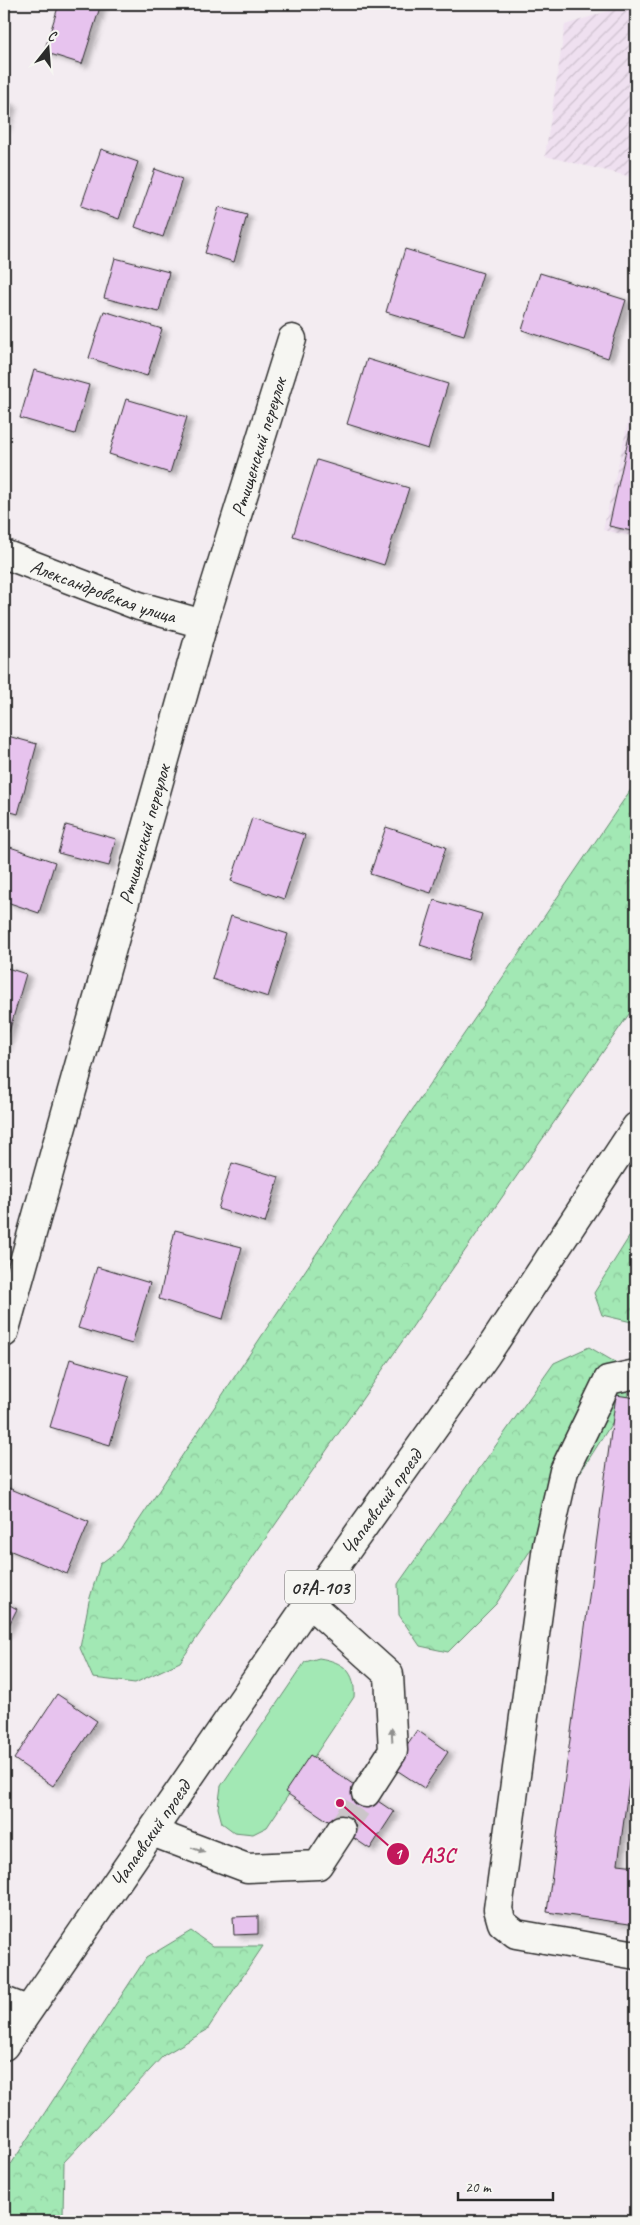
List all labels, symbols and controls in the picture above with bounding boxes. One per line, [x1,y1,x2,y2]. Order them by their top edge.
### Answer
north arrow [22,22,72,72]
text: С [46,27,59,46]
street label: Ртищенский переулок [225,373,293,519]
street label: Александровская улица [27,553,181,629]
street label: Ртищенский переулок [113,760,176,907]
street label: Чапаевский проезд [335,1443,429,1560]
road number: 07А-103 [285,1570,355,1604]
one-way arrow [388,1727,396,1743]
street label: Чапаевский проезд [105,1774,197,1892]
callout: АЗС [386,1836,465,1872]
text: АЗС [421,1842,458,1868]
text: 1 [395,1845,404,1864]
one-way arrow [191,1846,205,1854]
scale bar [458,2170,552,2202]
text: 20 m [465,2178,492,2197]

